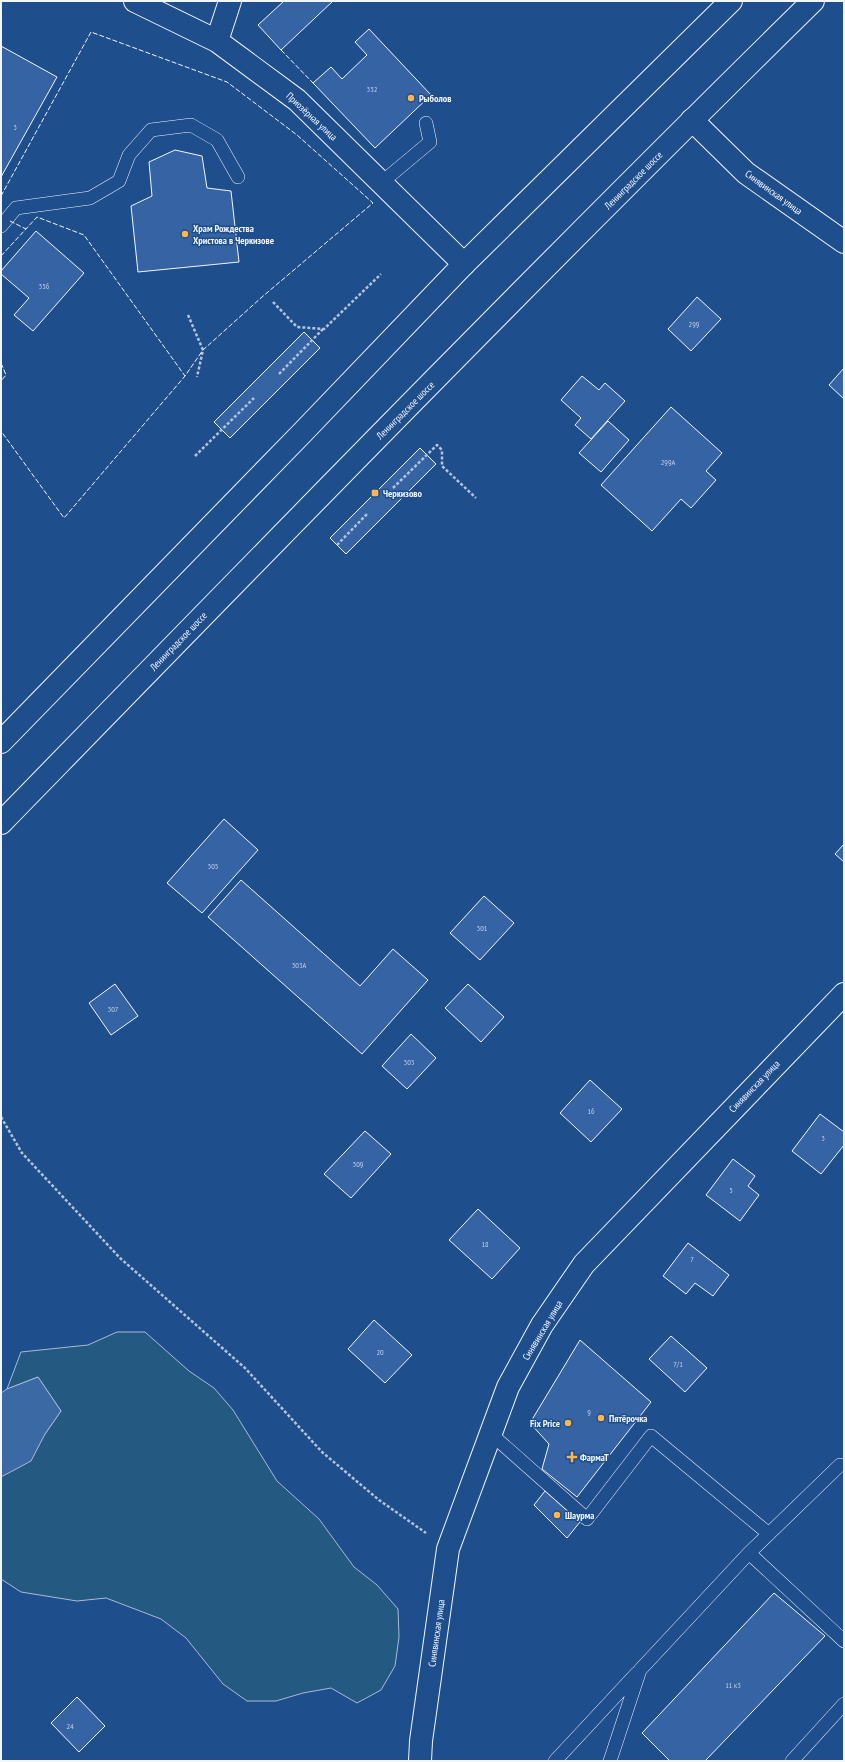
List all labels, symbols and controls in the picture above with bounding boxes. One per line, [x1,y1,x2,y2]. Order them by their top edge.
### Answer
house number: 352 [367,84,378,94]
street label: Приозёрная улица [283,89,340,143]
place label: Рыболов [419,92,451,105]
marker: Рыболов [406,93,416,103]
house number: 3 [13,122,17,132]
street label: Ленинградское шоссе [601,149,665,213]
street label: Синявинская улица [742,167,805,218]
place label: Храм Рождества Христова в Черкизове [193,222,274,247]
marker: Храм Рождества Христова в Черкизове [180,229,190,239]
house number: 356 [39,281,50,291]
house number: 299 [689,319,700,329]
street label: Ленинградское шоссе [373,379,437,443]
house number: 299А [661,457,676,467]
place label: Черкизово [383,487,423,500]
marker: Черкизово [370,488,380,498]
street label: Ленинградское шоссе [146,609,210,674]
house number: 305 [208,861,218,871]
house number: 301 [477,923,488,933]
house number: 303А [292,960,307,970]
house number: 307 [108,1004,119,1014]
house number: 303 [404,1057,415,1067]
street label: Синявинская улица [726,1057,783,1115]
house number: 16 [587,1106,595,1116]
house number: 3 [821,1133,825,1143]
house number: 309 [353,1159,364,1169]
house number: 5 [729,1185,733,1195]
house number: 18 [481,1239,489,1249]
house number: 7 [690,1254,694,1264]
street label: Синявинская улица [519,1298,565,1363]
house number: 20 [376,1347,384,1357]
house number: 7/1 [673,1359,683,1369]
house number: 9 [587,1407,591,1417]
place label: Пятёрочка [609,1412,647,1425]
marker: Пятёрочка [596,1413,606,1423]
place label: Fix Price [530,1417,560,1430]
marker: Fix Price [563,1418,573,1428]
place label: ФармаТ [580,1451,609,1464]
marker: ФармаТ [567,1452,577,1462]
place label: Шаурма [565,1509,594,1522]
marker: Шаурма [552,1510,562,1520]
street label: Синявинская улица [425,1599,448,1668]
house number: 11 к3 [725,1680,741,1690]
house number: 24 [66,1721,74,1731]

